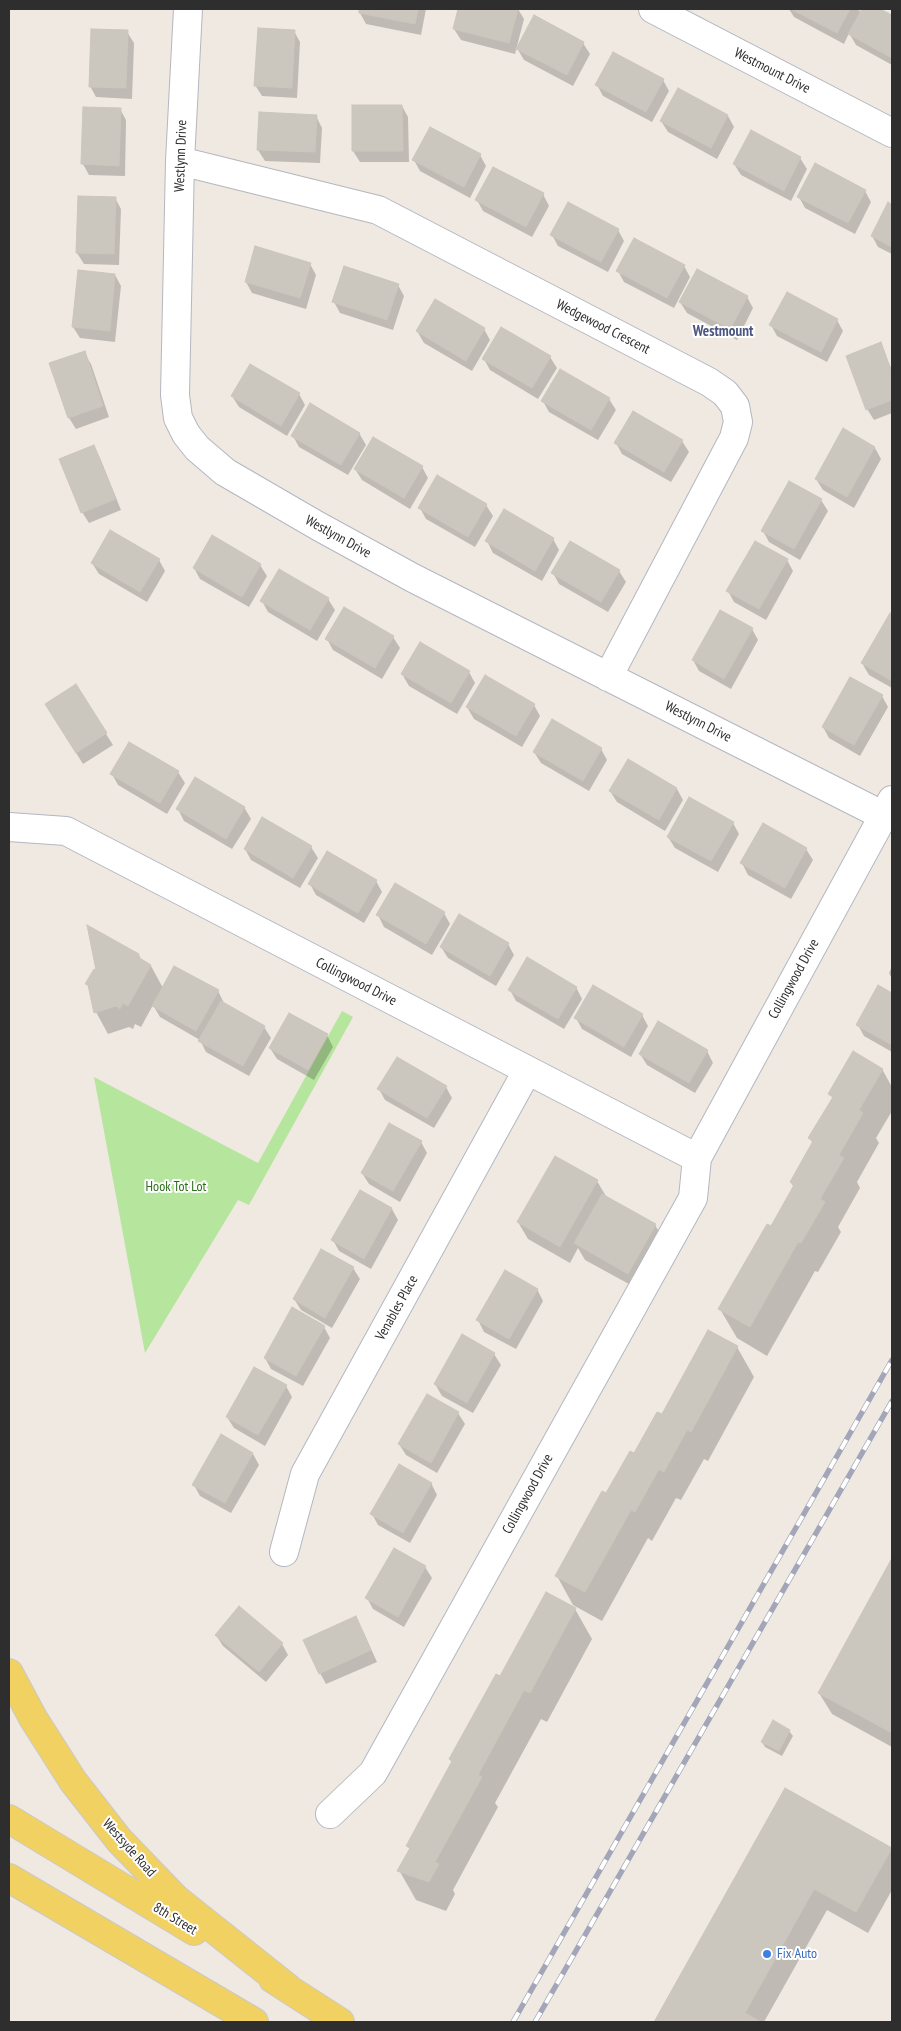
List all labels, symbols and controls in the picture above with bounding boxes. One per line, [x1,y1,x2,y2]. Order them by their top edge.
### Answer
street label: Westmount Drive [731,45,813,97]
street label: Westlynn Drive [171,119,191,193]
street label: Wedgewood Crescent [553,296,653,358]
district label: Westmount [693,323,753,341]
street label: Westlynn Drive [302,512,374,562]
street label: Westlynn Drive [662,698,734,746]
street label: Collingwood Drive [765,936,823,1022]
street label: Collingwood Drive [313,954,399,1010]
park label: Hook Tot Lot [146,1179,206,1195]
street label: Venables Place [372,1273,422,1343]
street label: Collingwood Drive [499,1451,557,1537]
street label: Westsyde Road [99,1816,159,1880]
street label: 8th Street [150,1899,200,1939]
place label: Fix Auto [777,1946,817,1962]
marker: Fix Auto [761,1948,773,1960]

